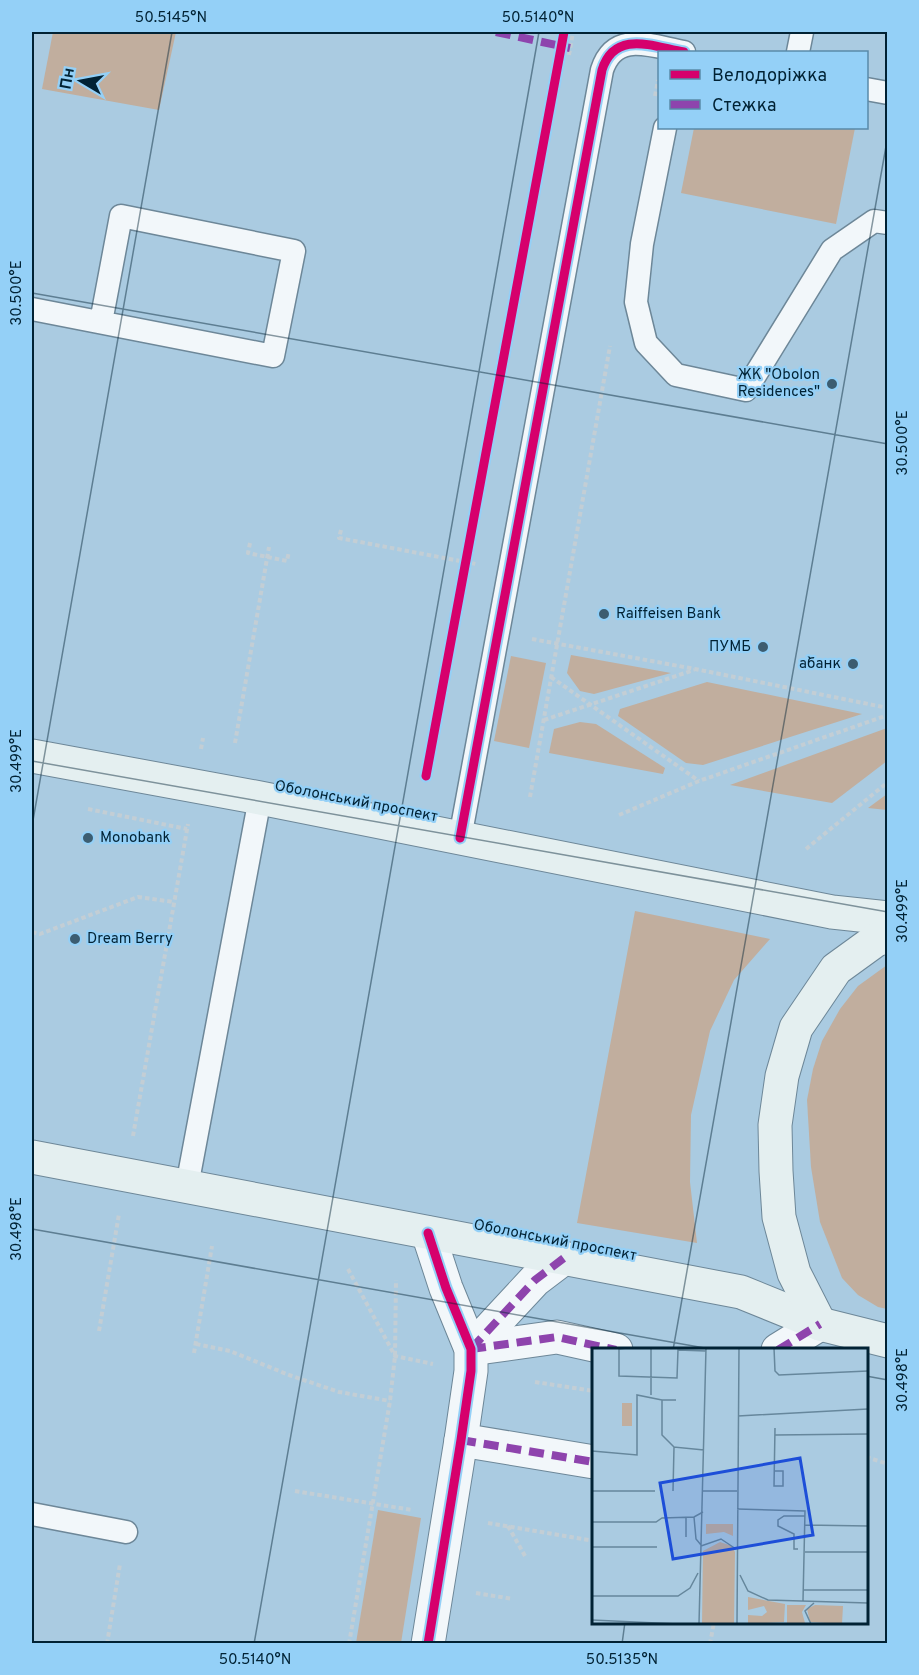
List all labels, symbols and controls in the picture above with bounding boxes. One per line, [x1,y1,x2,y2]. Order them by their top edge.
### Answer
text: 50.5145°N [135,9,207,28]
text: 50.5140°N [502,9,574,28]
north arrow [51,51,111,111]
legend [658,51,868,129]
text: Велодоріжка [712,65,827,88]
text: Пн [56,66,80,91]
text: Стежка [712,95,776,118]
text: 30.500°E [8,260,27,326]
place label: ЖК "Obolon Residences" [738,366,820,402]
marker: ЖК "Obolon Residences" [825,377,839,391]
text: 30.500°E [894,410,913,476]
place label: Raiffeisen Bank [616,605,721,624]
marker: Raiffeisen Bank [597,607,611,621]
place label: ПУМБ [709,638,751,657]
marker: ПУМБ [756,640,770,654]
place label: а̀банк [799,655,841,674]
marker: а̀банк [846,657,860,671]
text: 30.499°E [8,729,27,793]
street label: Оболонський проспект [273,777,439,827]
place label: Monobank [100,829,171,848]
marker: Monobank [81,831,95,845]
text: 30.499°E [894,879,913,943]
place label: Dream Berry [87,930,173,949]
marker: Dream Berry [68,932,82,946]
text: 30.498°E [8,1197,27,1261]
street label: Оболонський проспект [472,1216,638,1266]
inset map [592,1348,868,1624]
text: 30.498°E [894,1348,913,1412]
text: 50.5140°N [219,1651,291,1670]
text: 50.5135°N [586,1651,658,1670]

